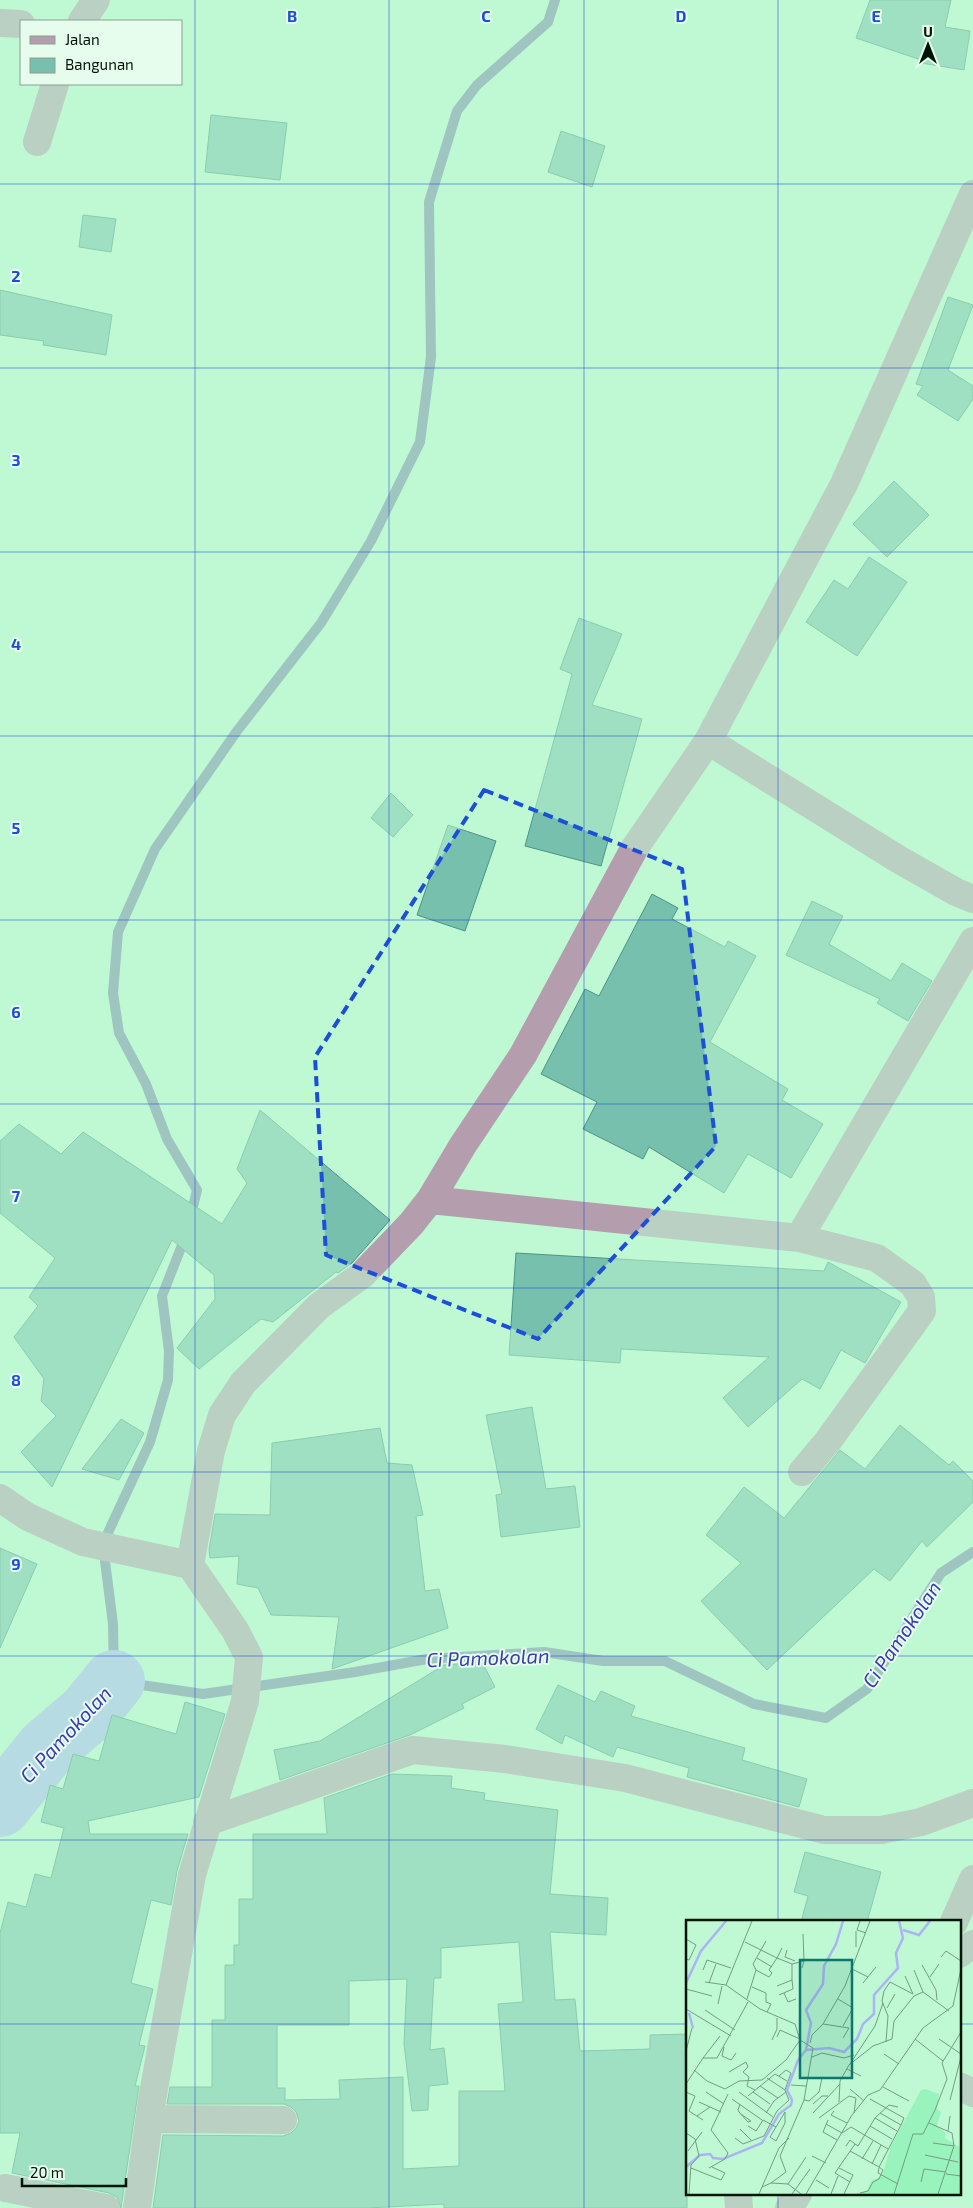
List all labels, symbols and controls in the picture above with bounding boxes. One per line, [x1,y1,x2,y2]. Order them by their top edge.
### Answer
text: B [287,6,297,25]
text: C [481,6,491,25]
text: D [676,6,687,25]
text: E [871,6,881,25]
legend [20,20,182,85]
north arrow [903,20,953,70]
text: U [923,23,933,40]
text: Jalan [65,30,100,48]
text: Bangunan [65,55,134,73]
text: 2 [11,266,21,285]
text: 3 [11,450,21,469]
text: 4 [11,634,21,653]
text: 5 [12,818,21,837]
text: 6 [11,1002,21,1021]
text: 7 [12,1186,21,1205]
text: 8 [11,1370,21,1389]
text: 9 [11,1554,21,1573]
water label: Ci Pamokolan [857,1576,945,1692]
water label: Ci Pamokolan [426,1643,550,1671]
water label: Ci Pamokolan [14,1681,116,1787]
inset map [686,1920,960,2196]
scale bar [22,2156,126,2188]
text: 20 m [30,2163,64,2181]

